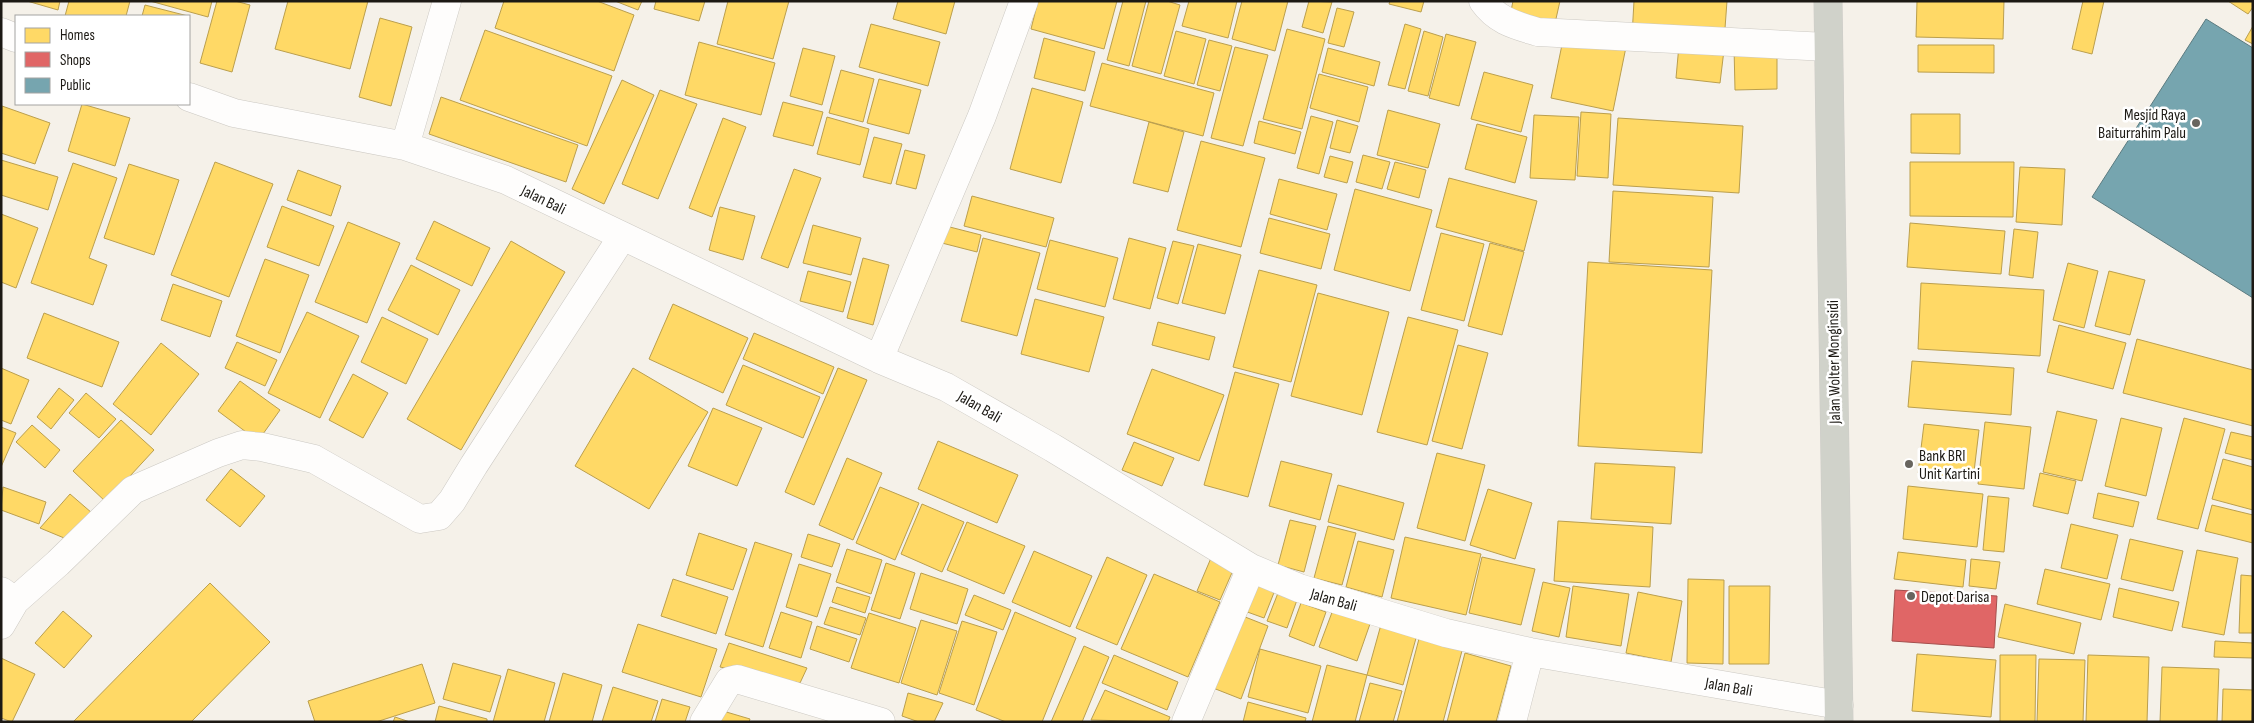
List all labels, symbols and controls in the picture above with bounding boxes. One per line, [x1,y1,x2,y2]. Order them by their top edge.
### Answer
legend [15,15,190,105]
text: Homes [60,26,95,45]
text: Shops [60,51,91,70]
text: Public [60,76,91,95]
place label: Mesjid Raya Baiturrahim Palu [2098,106,2186,143]
marker: Mesjid Raya Baiturrahim Palu [2190,117,2202,129]
street label: Jalan Bali [517,181,569,219]
street label: Jalan Wolter Monginsidi [1824,300,1845,425]
street label: Jalan Bali [953,387,1005,427]
place label: Bank BRI Unit Kartini [1919,447,1980,484]
marker: Bank BRI Unit Kartini [1903,458,1915,470]
street label: Jalan Bali [1307,584,1359,616]
place label: Depot Darisa [1921,588,1989,607]
marker: Depot Darisa [1905,590,1917,602]
street label: Jalan Bali [1703,674,1754,701]

